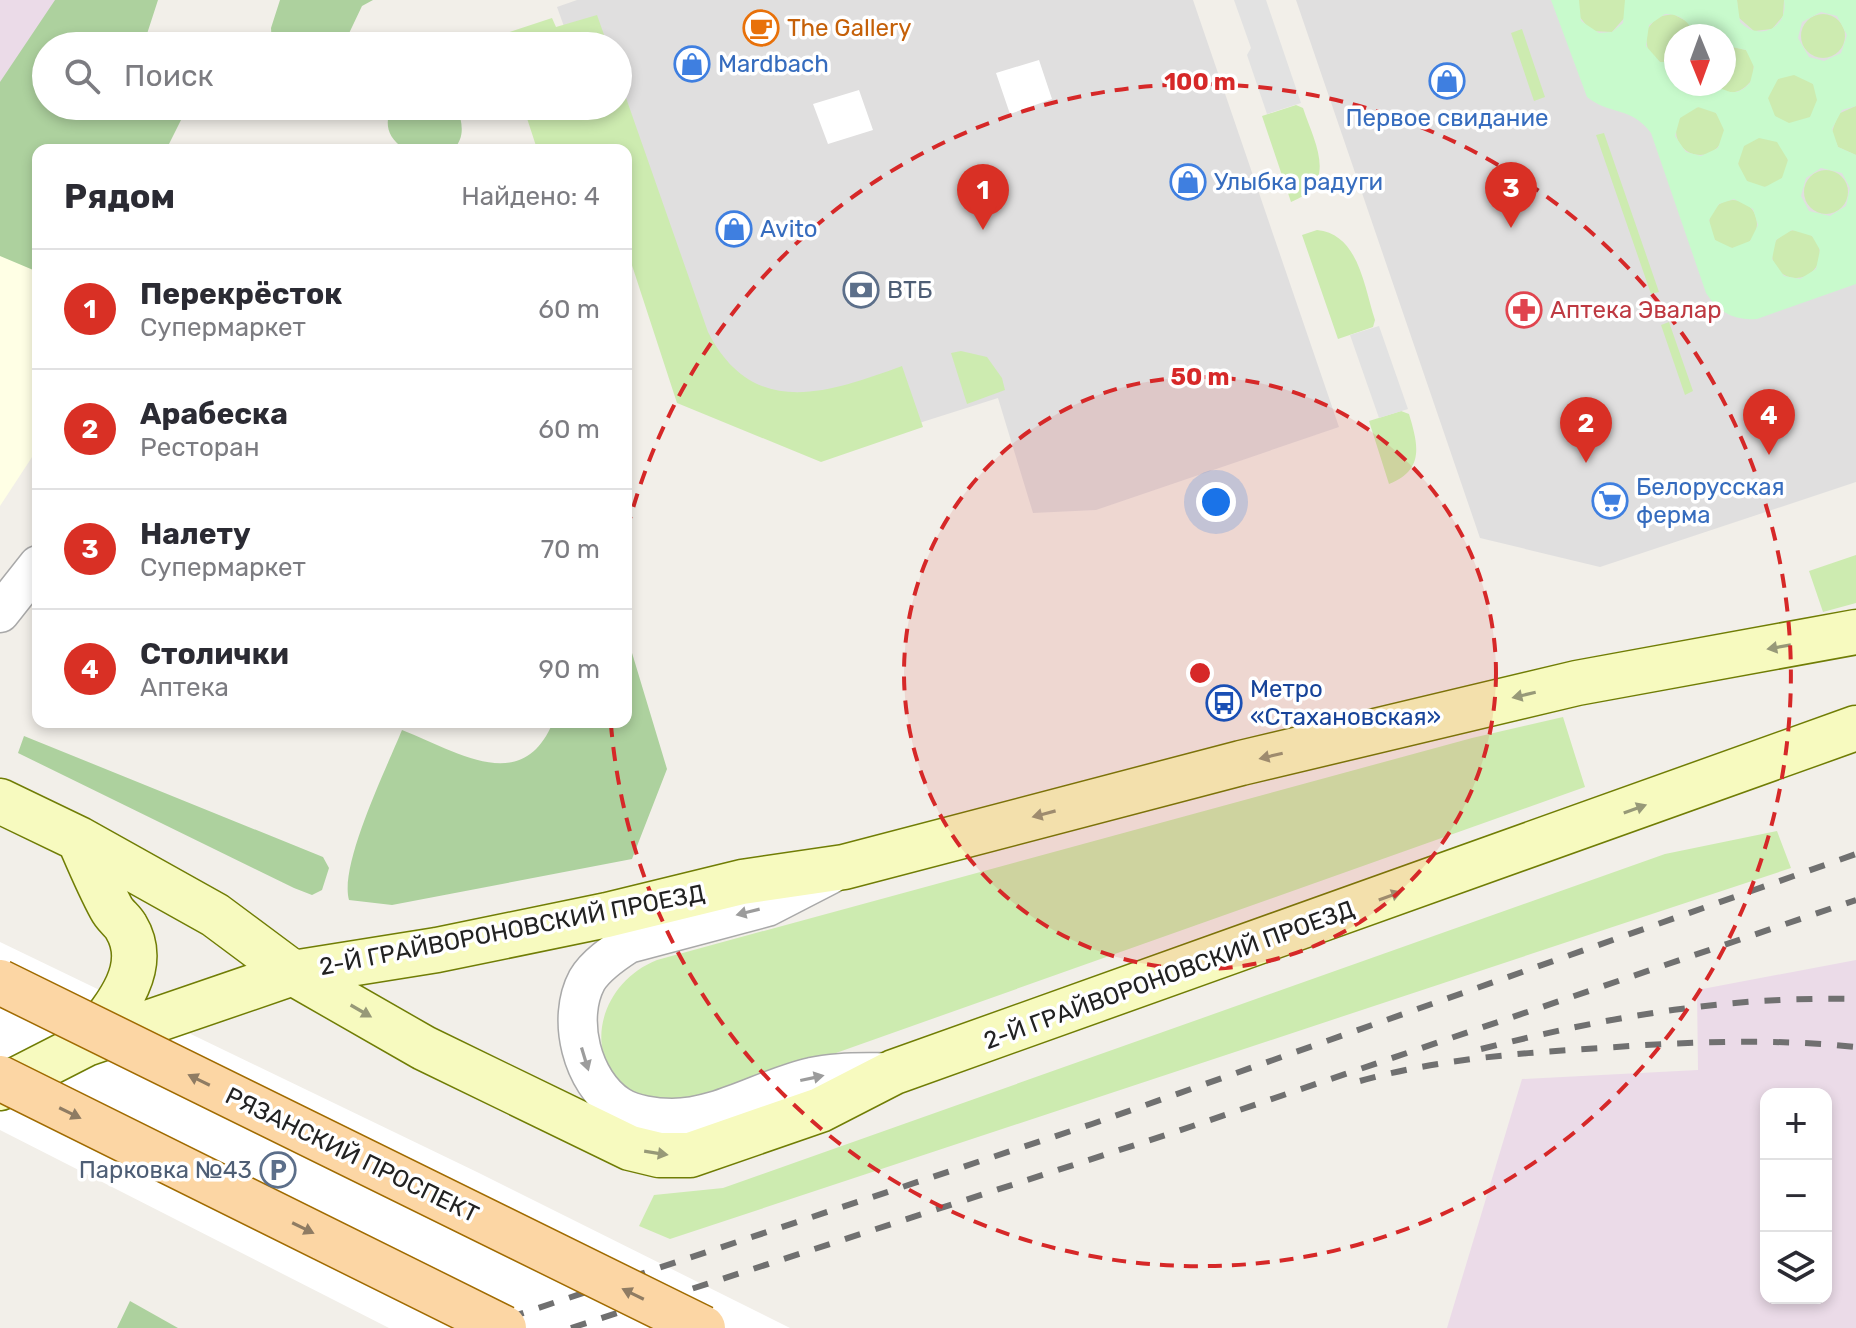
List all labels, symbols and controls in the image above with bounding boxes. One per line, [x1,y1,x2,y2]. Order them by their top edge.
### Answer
cafe icon: The Gallery [742,9,780,47]
place label: The Gallery [787,14,911,42]
north arrow [1664,24,1736,96]
search box [32,32,632,120]
shop icon: Mardbach [673,45,711,83]
place label: Mardbach [718,50,829,78]
icon: search [60,54,104,98]
text: Поиск [124,58,214,94]
shop icon: Первое свидание [1428,62,1466,100]
text: 100 m [1164,68,1236,96]
place label: Первое свидание [1345,104,1549,132]
pin: 3 [1485,162,1537,228]
shop icon: Улыбка радуги [1169,163,1207,201]
pin: 1 [957,164,1009,230]
place label: Улыбка радуги [1214,168,1383,196]
text: Рядом [64,176,175,217]
text: Найдено: 4 [461,181,600,212]
shop icon: Avito [715,210,753,248]
place label: Avito [760,215,818,243]
bank icon: ВТБ [842,271,880,309]
text: Перекрёсток [140,276,343,312]
place label: ВТБ [887,276,932,304]
pharmacy icon: Аптека Эвалар [1505,291,1543,329]
text: 1 [84,294,96,325]
text: 60 m [538,294,600,325]
place label: Аптека Эвалар [1550,296,1722,324]
text: Супермаркет [140,312,306,343]
text: 50 m [1171,363,1229,391]
pin: 4 [1743,389,1795,455]
text: Арабеска [140,396,288,432]
pin: 2 [1560,397,1612,463]
text: 2 [82,414,98,445]
text: 60 m [538,414,600,445]
text: Ресторан [140,432,260,463]
place label: Белорусская ферма [1636,473,1785,529]
your location [1196,482,1236,522]
supermarket icon: Белорусская ферма [1591,482,1629,520]
text: Налету [140,516,251,552]
text: 3 [81,534,99,565]
text: 70 m [541,534,600,565]
text: Супермаркет [140,552,306,583]
text: Столички [140,636,289,672]
one-way arrow [1767,641,1792,653]
text: 4 [81,654,99,685]
text: 90 m [539,654,600,685]
centre of rings [1186,659,1214,687]
text: Аптека [140,672,229,703]
place label: Метро «Стахановская» [1250,675,1441,731]
bus stop icon: Метро «Стахановская» [1205,684,1243,722]
one-way arrow [1512,690,1537,702]
one-way arrow [1259,750,1284,763]
one-way arrow [1623,802,1647,815]
one-way arrow [1032,809,1057,821]
street label: 2-Й ГРАЙВОРОНОВСКИЙ ПРОЕЗД [317,879,707,981]
one-way arrow [1378,889,1402,902]
street label: 2-Й ГРАЙВОРОНОВСКИЙ ПРОЕЗД [980,895,1358,1055]
one-way arrow [736,906,761,918]
one-way arrow [350,1004,372,1018]
one-way arrow [580,1047,592,1071]
one-way arrow [800,1071,825,1084]
one-way arrow [187,1073,211,1087]
street label: РЯЗАНСКИЙ ПРОСПЕКТ [221,1082,483,1229]
map controls [1760,1088,1832,1304]
button: + [1760,1088,1832,1160]
one-way arrow [58,1106,81,1119]
one-way arrow [643,1147,668,1160]
parking icon: Парковка №43 [259,1151,297,1189]
place label: Парковка №43 [79,1156,252,1184]
button: − [1760,1160,1832,1232]
one-way arrow [291,1221,314,1235]
button: layers [1760,1232,1832,1304]
one-way arrow [622,1287,645,1300]

